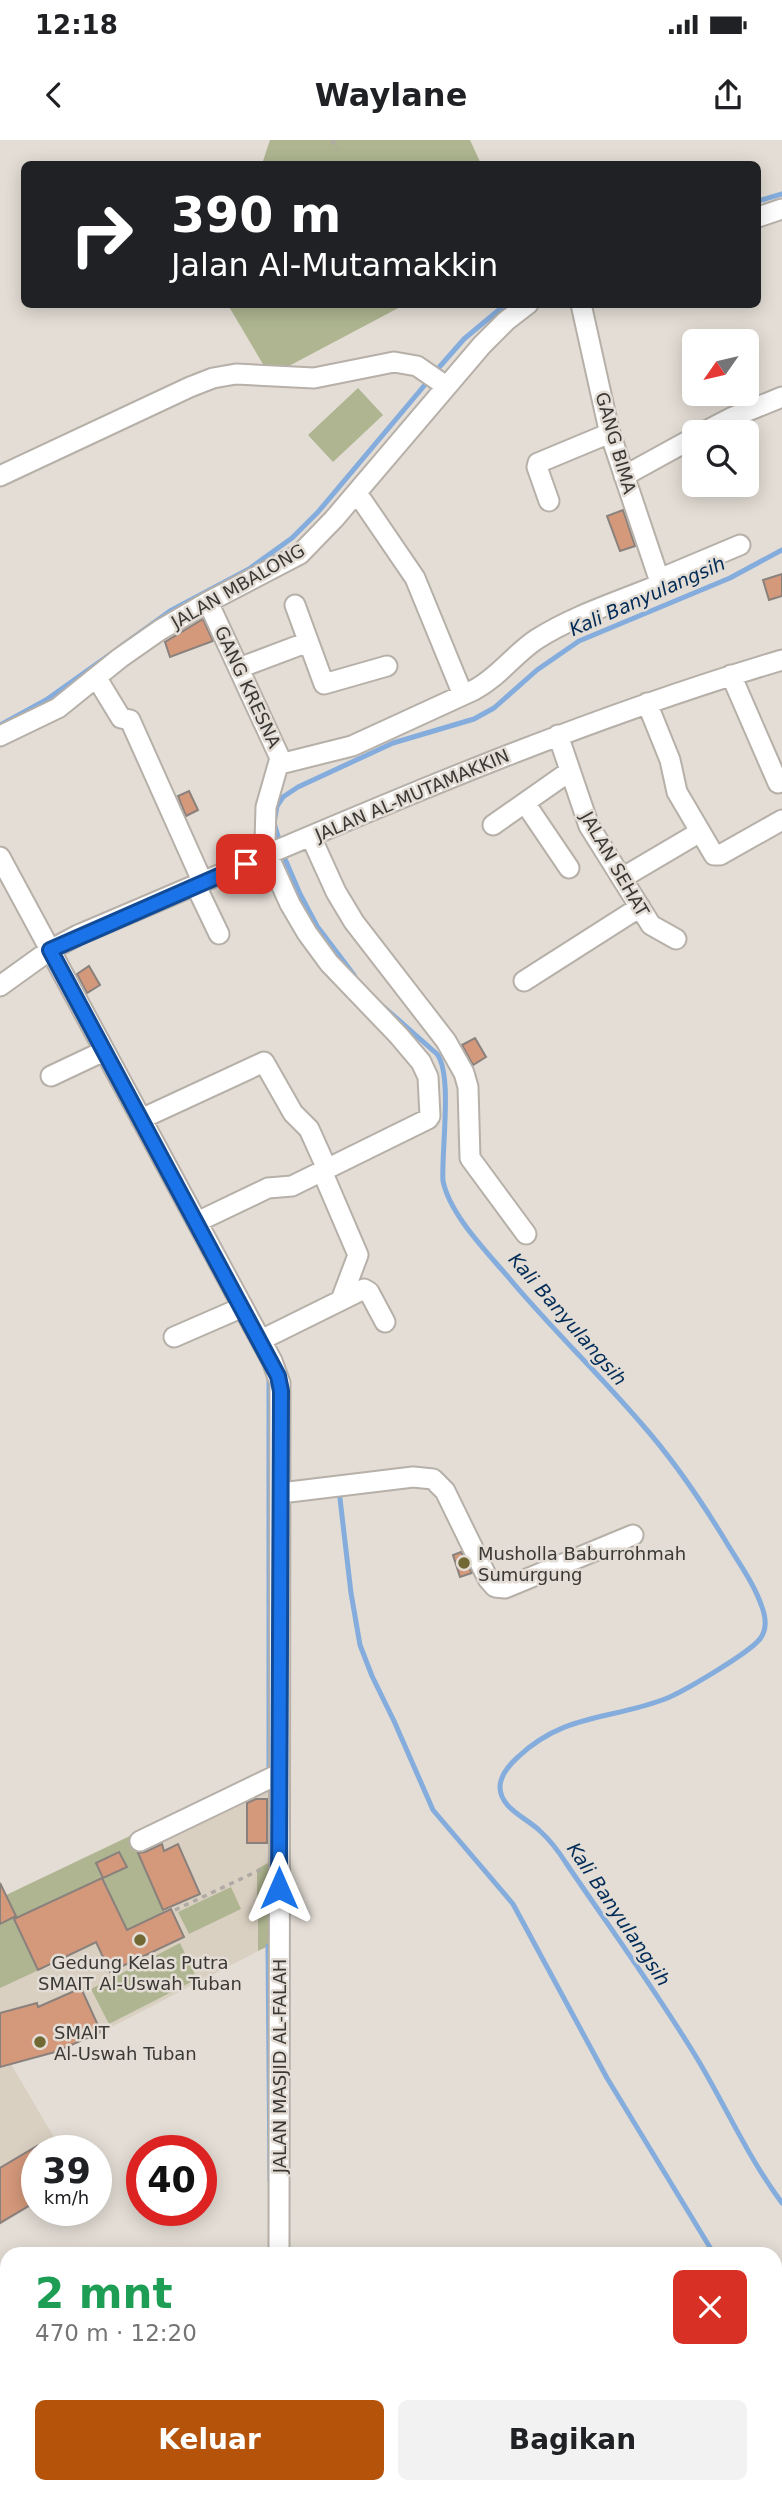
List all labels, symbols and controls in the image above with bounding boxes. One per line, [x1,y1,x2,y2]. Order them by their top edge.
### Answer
text: 12:18 [35,10,118,40]
icon: back [35,76,73,114]
text: Waylane [315,76,467,114]
icon: share [709,76,747,114]
text: 390 m [171,187,341,244]
icon: right [56,189,147,280]
text: Jalan Al-Mutamakkin [171,246,498,284]
north arrow [682,329,760,406]
map controls [682,329,759,497]
street label: GANG BIMA [591,390,641,497]
button: search [682,420,759,497]
street label: JALAN MBALONG [167,539,308,633]
water label: Kali Banyulangsih [566,552,728,640]
street label: GANG KRESNA [211,623,286,752]
street label: JALAN AL-MUTAMAKKIN [311,745,512,846]
street label: JALAN SEHAT [576,807,654,921]
pin [216,834,276,894]
icon: arrive [227,845,265,883]
water label: Kali Banyulangsih [504,1248,632,1390]
place label: Musholla Baburrohmah Sumurgung [478,1543,686,1585]
marker: Musholla Baburrohmah Sumurgung [456,1555,472,1571]
water label: Kali Banyulangsih [563,1838,675,1990]
position arrow [242,1851,316,1925]
marker: Gedung Kelas Putra SMAIT Al-Uswah Tuban [132,1932,148,1948]
place label: Gedung Kelas Putra SMAIT Al-Uswah Tuban [38,1952,242,1994]
street label: JALAN MASJID AL-FALAH [269,1959,290,2174]
place label: SMAIT Al-Uswah Tuban [54,2022,197,2064]
marker: SMAIT Al-Uswah Tuban [32,2034,48,2050]
speed limit sign: 40 [126,2135,217,2226]
text: 39 [42,2151,91,2191]
text: km/h [44,2187,89,2208]
text: 2 mnt [35,2269,173,2318]
button: close [673,2270,747,2344]
text: 470 m · 12:20 [35,2320,197,2346]
button: Keluar [35,2400,384,2480]
button: Bagikan [398,2400,747,2480]

